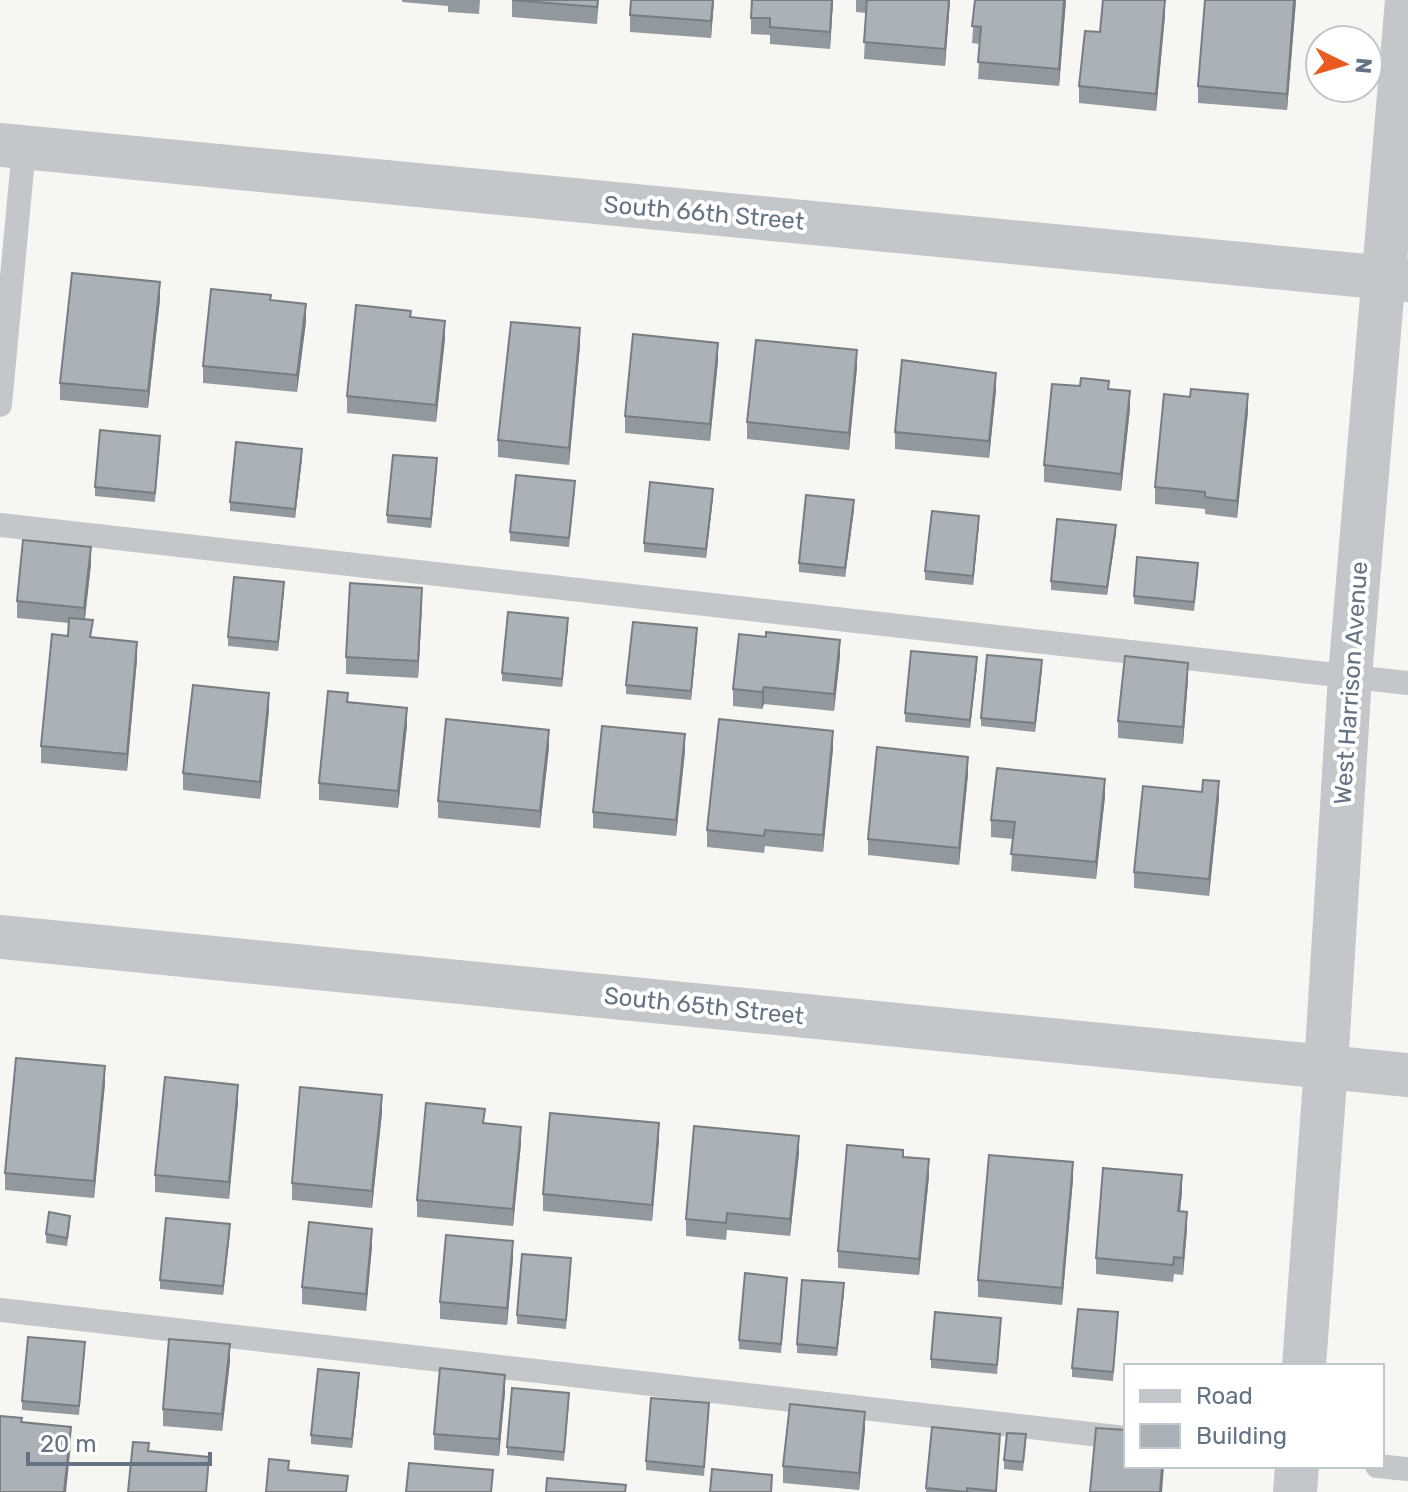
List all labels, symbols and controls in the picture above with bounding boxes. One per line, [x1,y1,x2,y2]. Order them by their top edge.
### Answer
north arrow [1304,24,1384,104]
text: N [1349,57,1378,75]
street label: South 66th Street [603,190,805,236]
street label: West Harrison Avenue [1329,560,1373,806]
street label: South 65th Street [603,982,805,1030]
legend [1124,1364,1384,1468]
text: Road [1196,1382,1253,1410]
scale bar [28,1416,210,1466]
text: Building [1196,1422,1287,1450]
text: 20 m [40,1430,97,1458]

